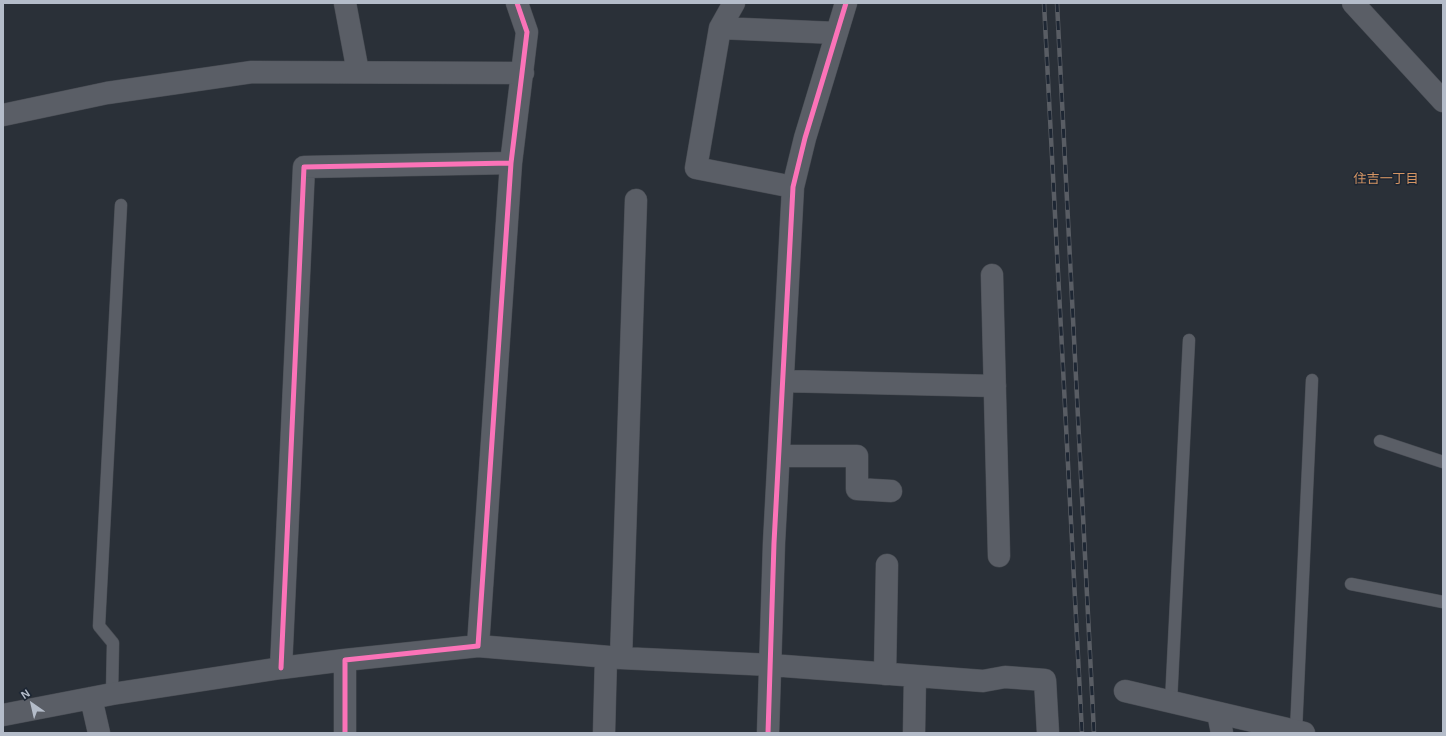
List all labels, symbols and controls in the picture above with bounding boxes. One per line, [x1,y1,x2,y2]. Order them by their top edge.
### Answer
district label: 住吉一丁目 [1354,171,1418,187]
north arrow [12,684,52,724]
text: N [19,687,32,701]

